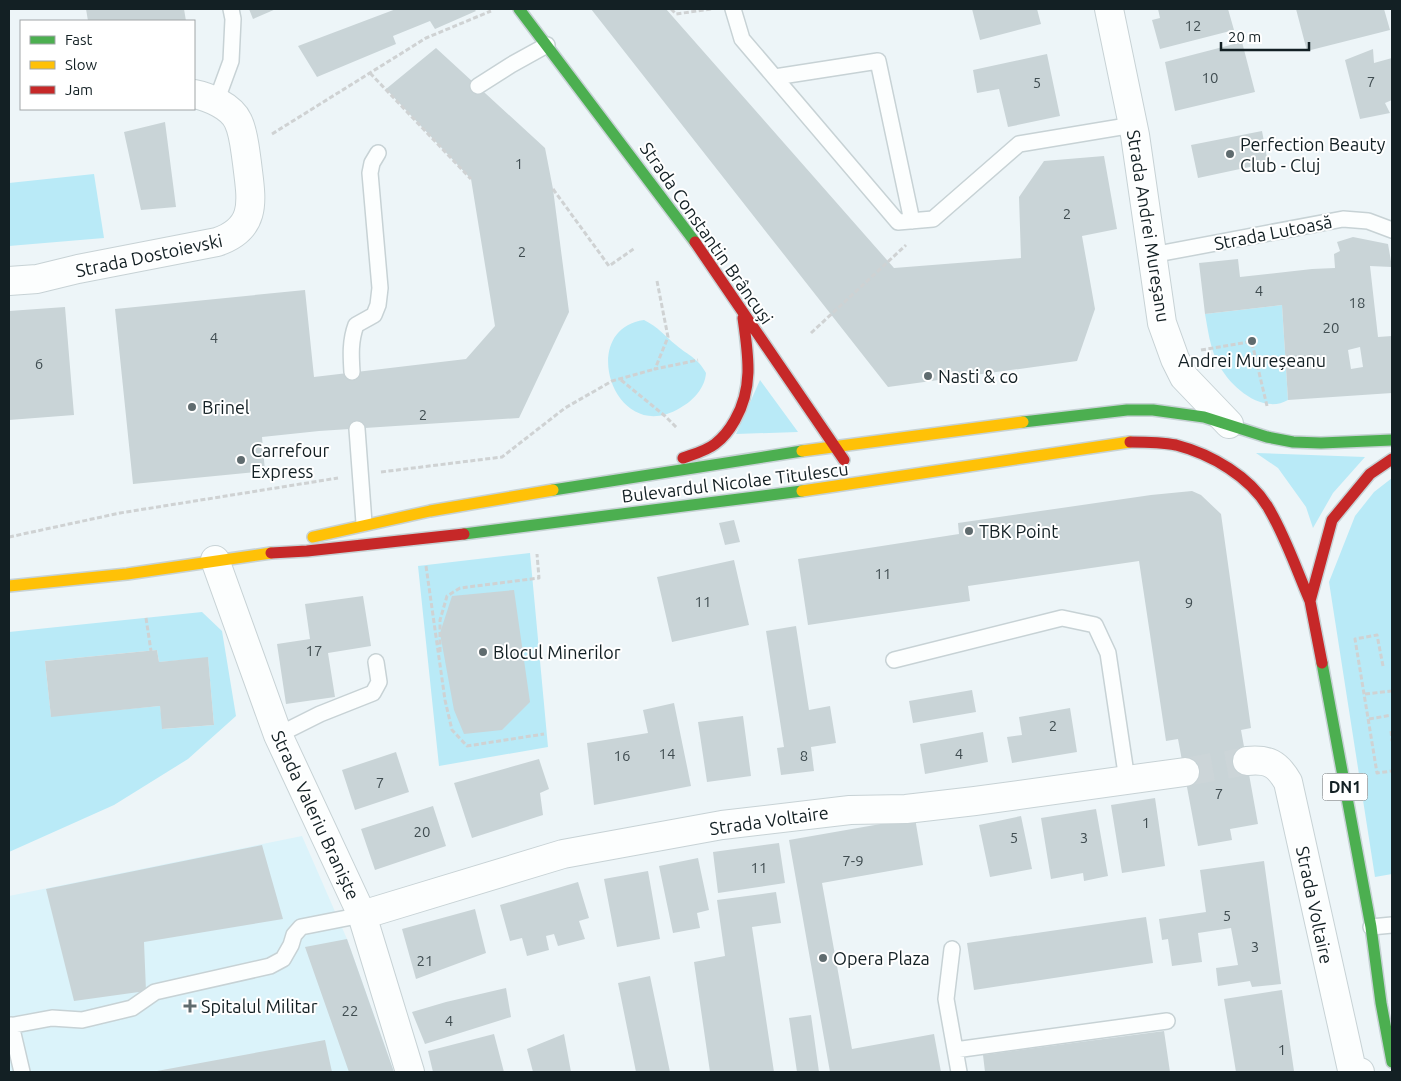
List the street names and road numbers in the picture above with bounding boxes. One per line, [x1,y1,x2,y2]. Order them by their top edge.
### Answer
street label: Strada Andrei Mureșanu [1124,128,1174,324]
street label: Strada Constantin Brâncuși [637,138,777,328]
street label: Strada Lutoasă [1212,211,1334,253]
street label: Strada Dostoievski [74,230,224,280]
street label: Bulevardul Nicolae Titulescu [621,458,849,506]
street label: Strada Valeriu Braniște [268,727,364,903]
road number: DN1 [1322,774,1368,800]
street label: Strada Voltaire [708,802,830,838]
street label: Strada Voltaire [1293,844,1337,966]

